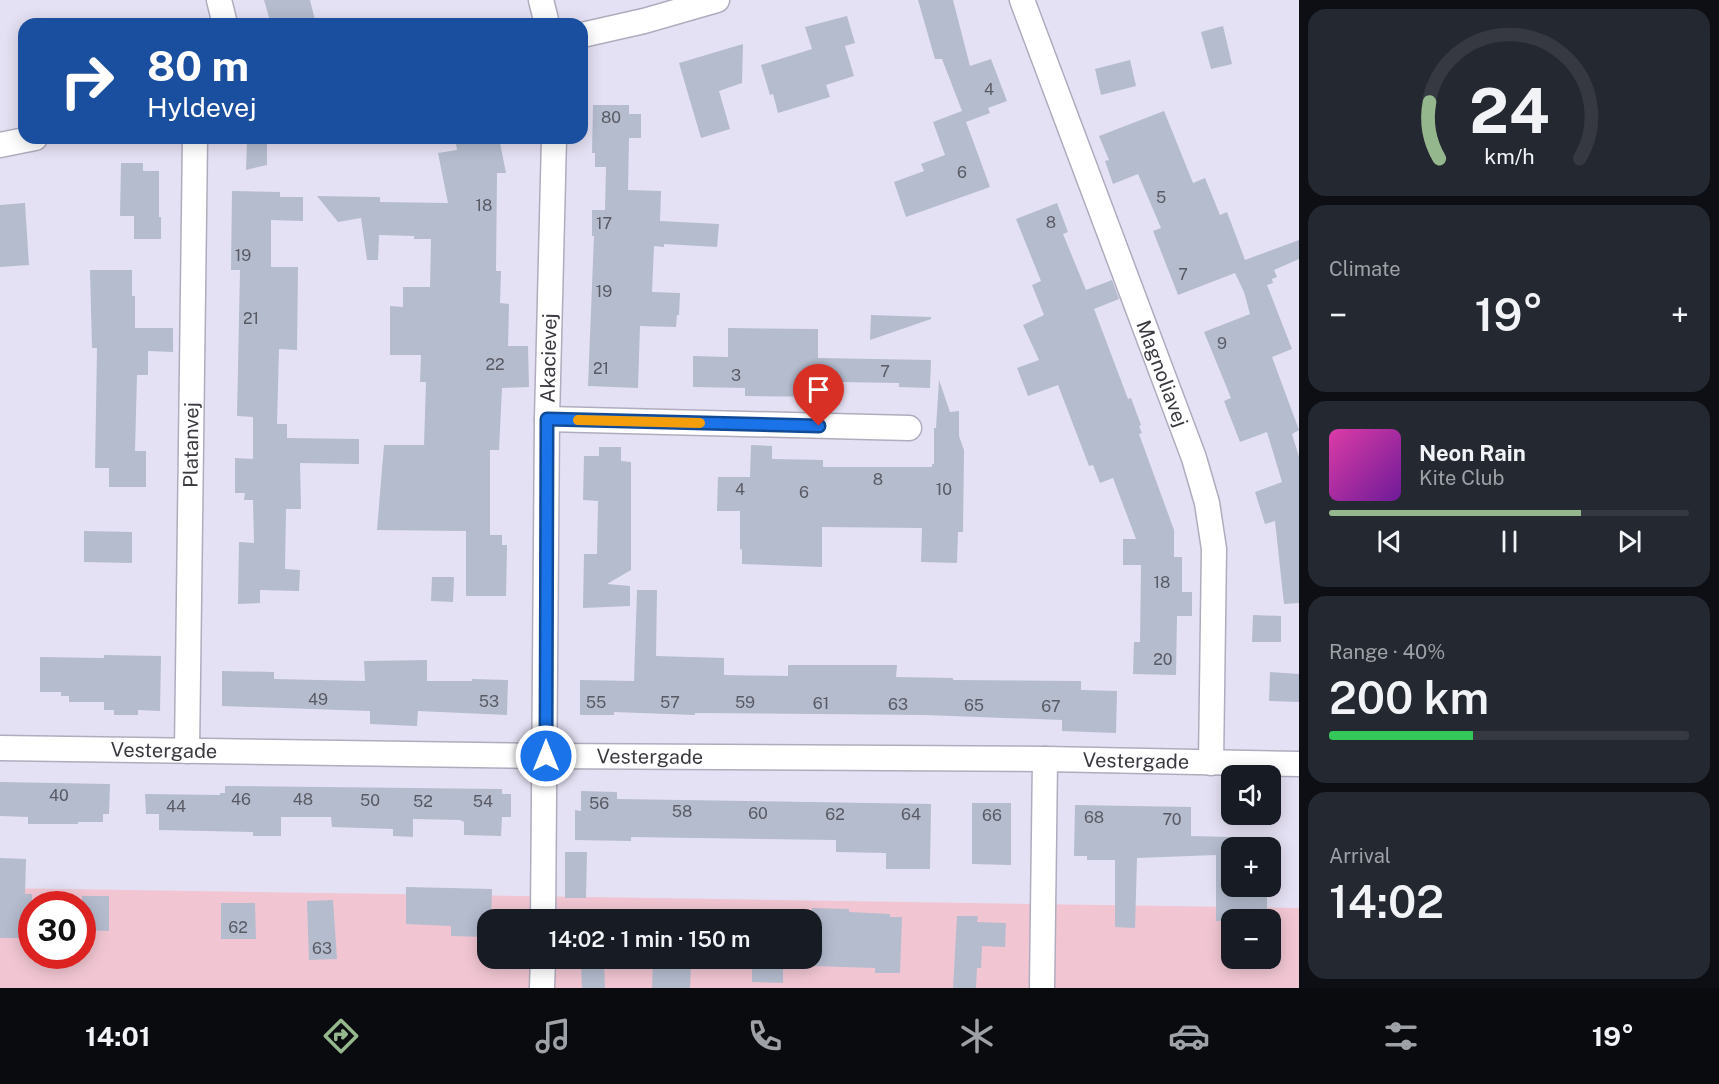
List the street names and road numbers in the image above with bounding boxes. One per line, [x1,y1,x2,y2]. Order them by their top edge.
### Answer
street label: Akacievej [535,313,562,403]
street label: Magnoliavej [1131,317,1193,430]
street label: Platanvej [178,402,204,488]
street label: Vestergade [111,738,217,763]
street label: Vestergade [597,744,703,769]
street label: Vestergade [1082,748,1189,774]

